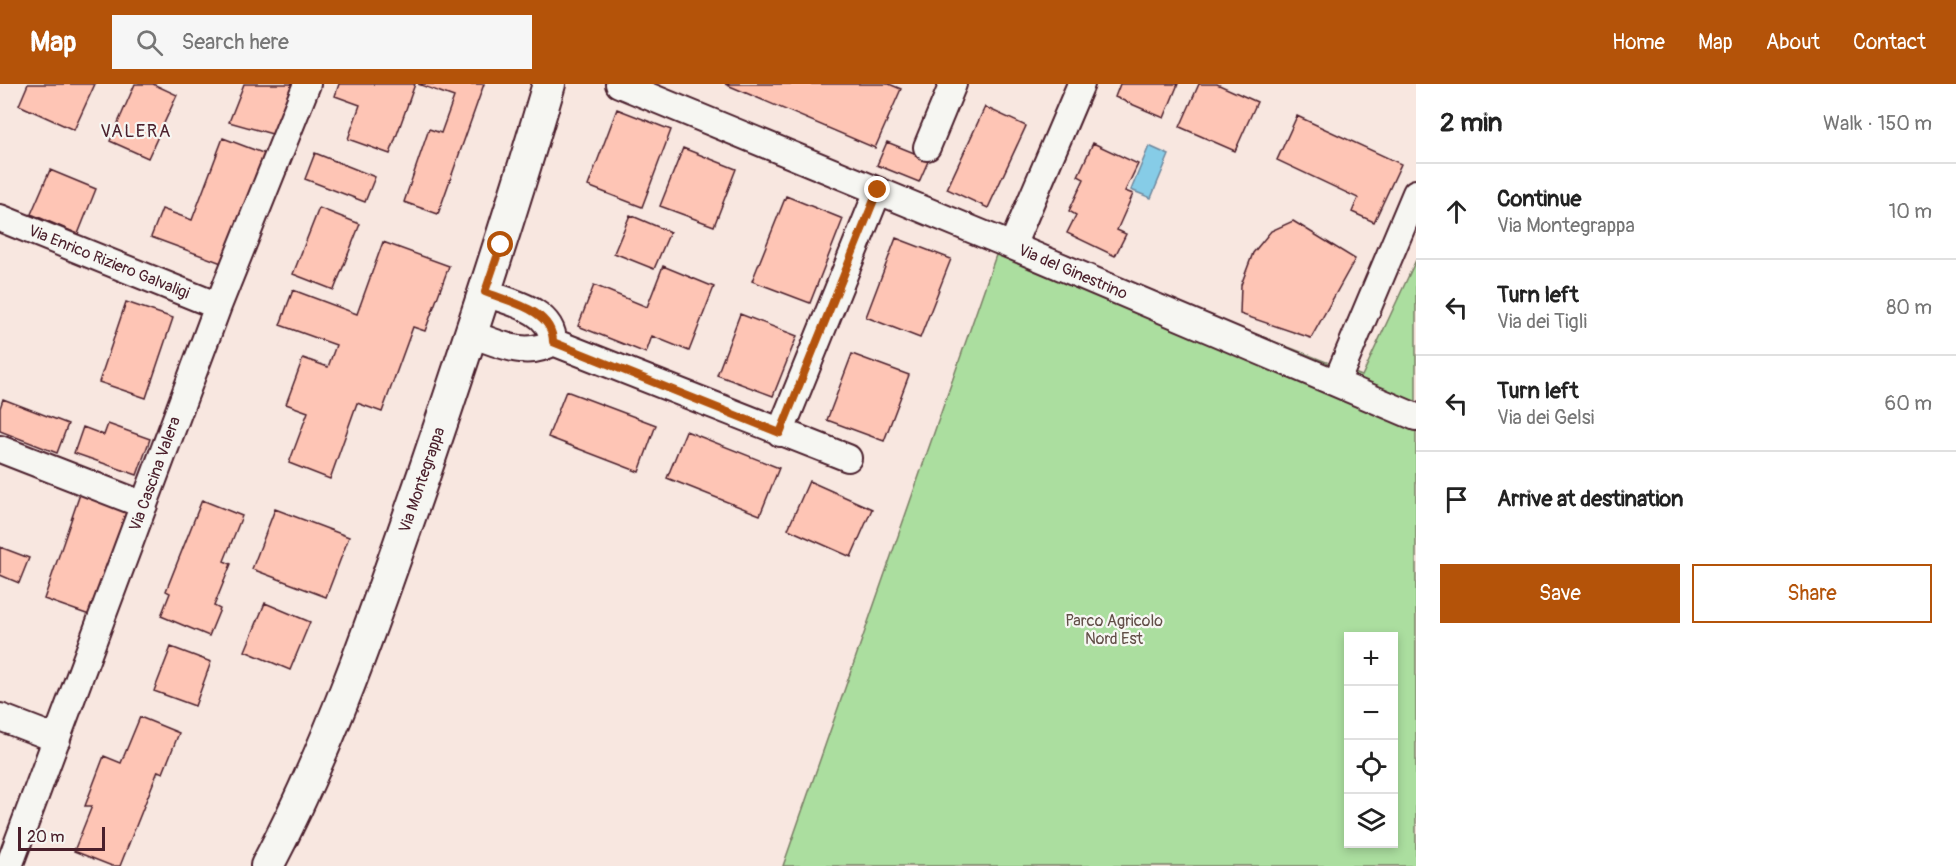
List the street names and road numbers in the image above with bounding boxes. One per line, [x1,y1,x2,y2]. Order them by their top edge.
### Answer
street label: Via Enrico Riziero Galvaligi [25,220,193,304]
street label: Via del Ginestrino [1015,240,1131,304]
street label: Via Cascina Valera [125,414,185,534]
street label: Via Montegrappa [395,425,449,535]

